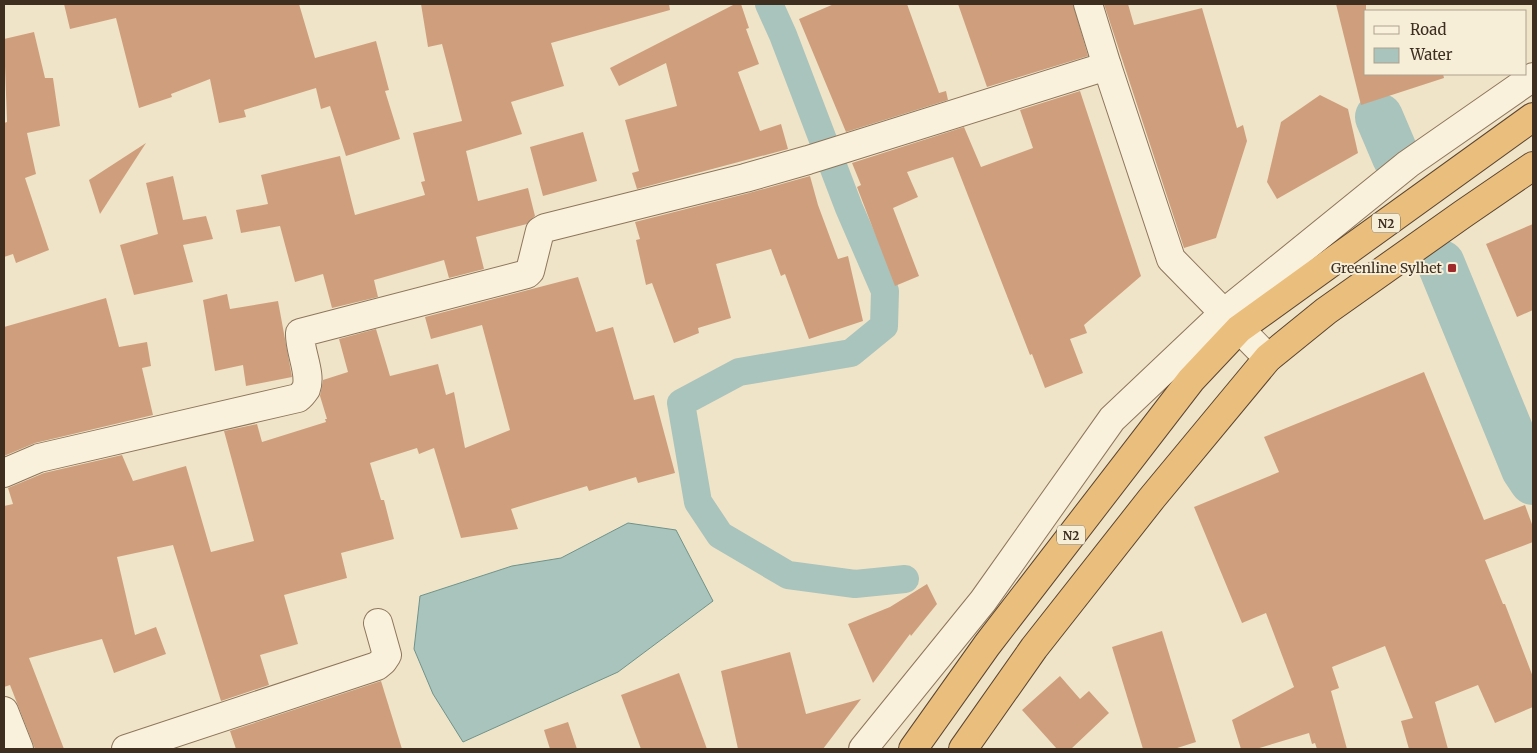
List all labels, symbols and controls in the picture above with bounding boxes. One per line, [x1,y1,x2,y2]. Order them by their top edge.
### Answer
legend [1364,10,1527,75]
text: Road [1410,20,1446,39]
text: Water [1409,45,1453,64]
road number: N2 [1372,214,1400,232]
place label: Greenline Sylhet [1331,259,1443,277]
marker: Greenline Sylhet [1446,262,1458,274]
road number: N2 [1057,526,1085,544]

